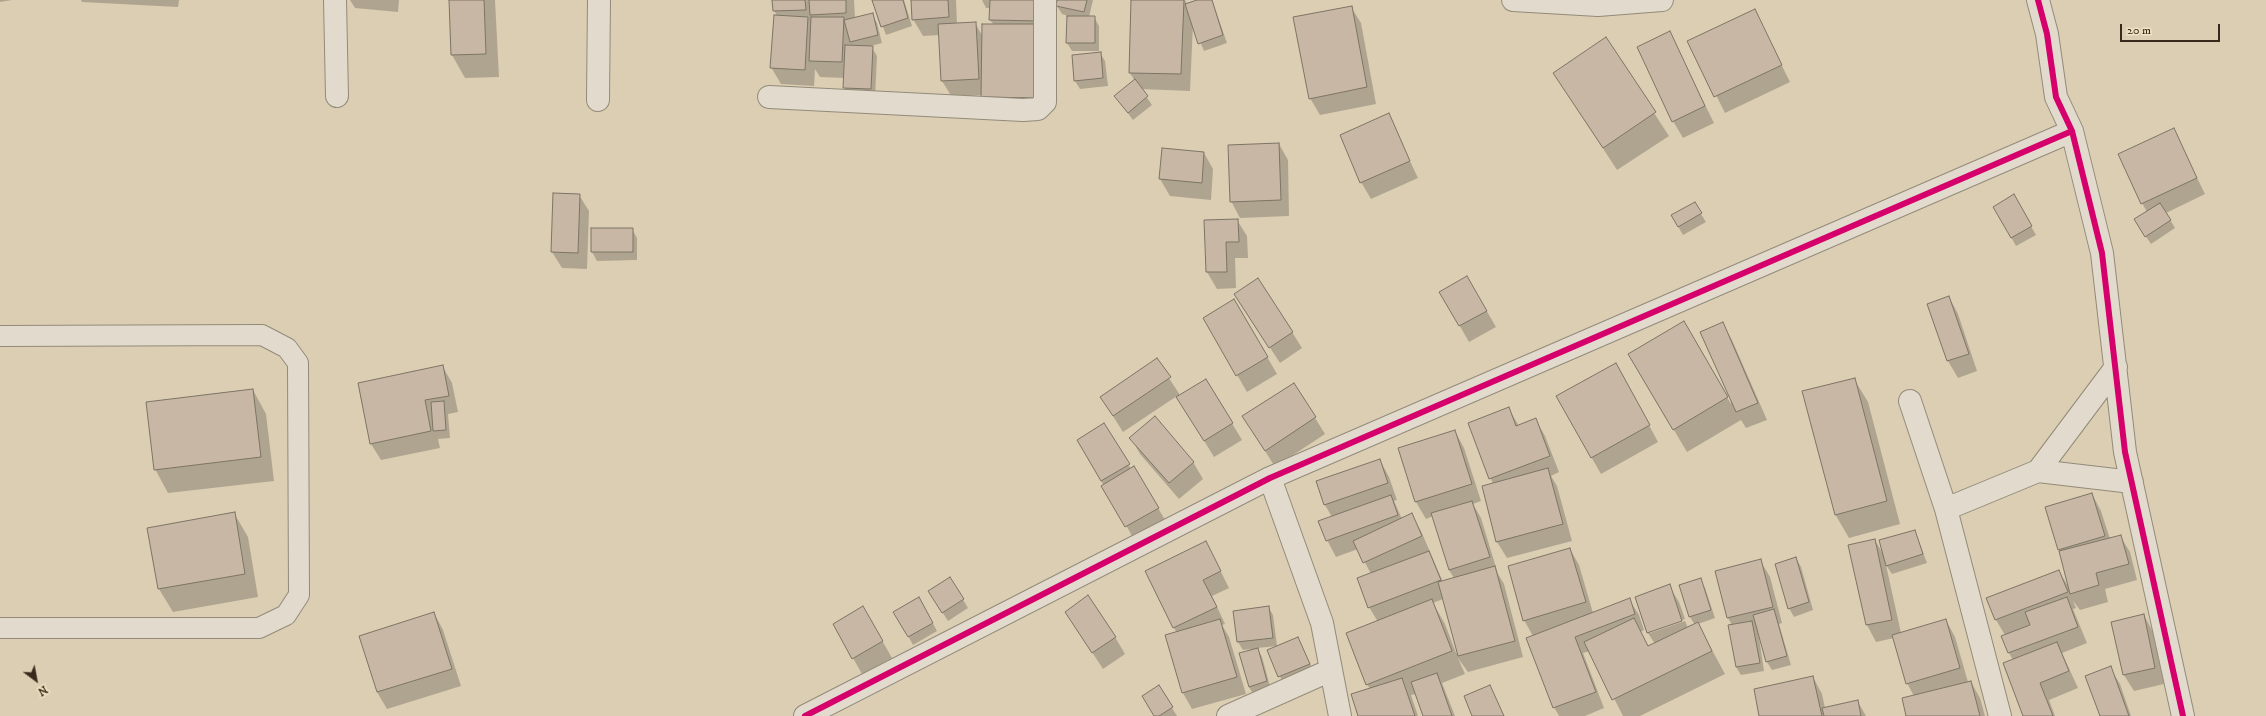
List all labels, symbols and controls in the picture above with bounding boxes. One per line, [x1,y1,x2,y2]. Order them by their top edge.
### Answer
scale bar [2122,16,2222,42]
text: 20 m [2127,23,2151,38]
north arrow [16,660,56,700]
text: N [35,682,50,699]

